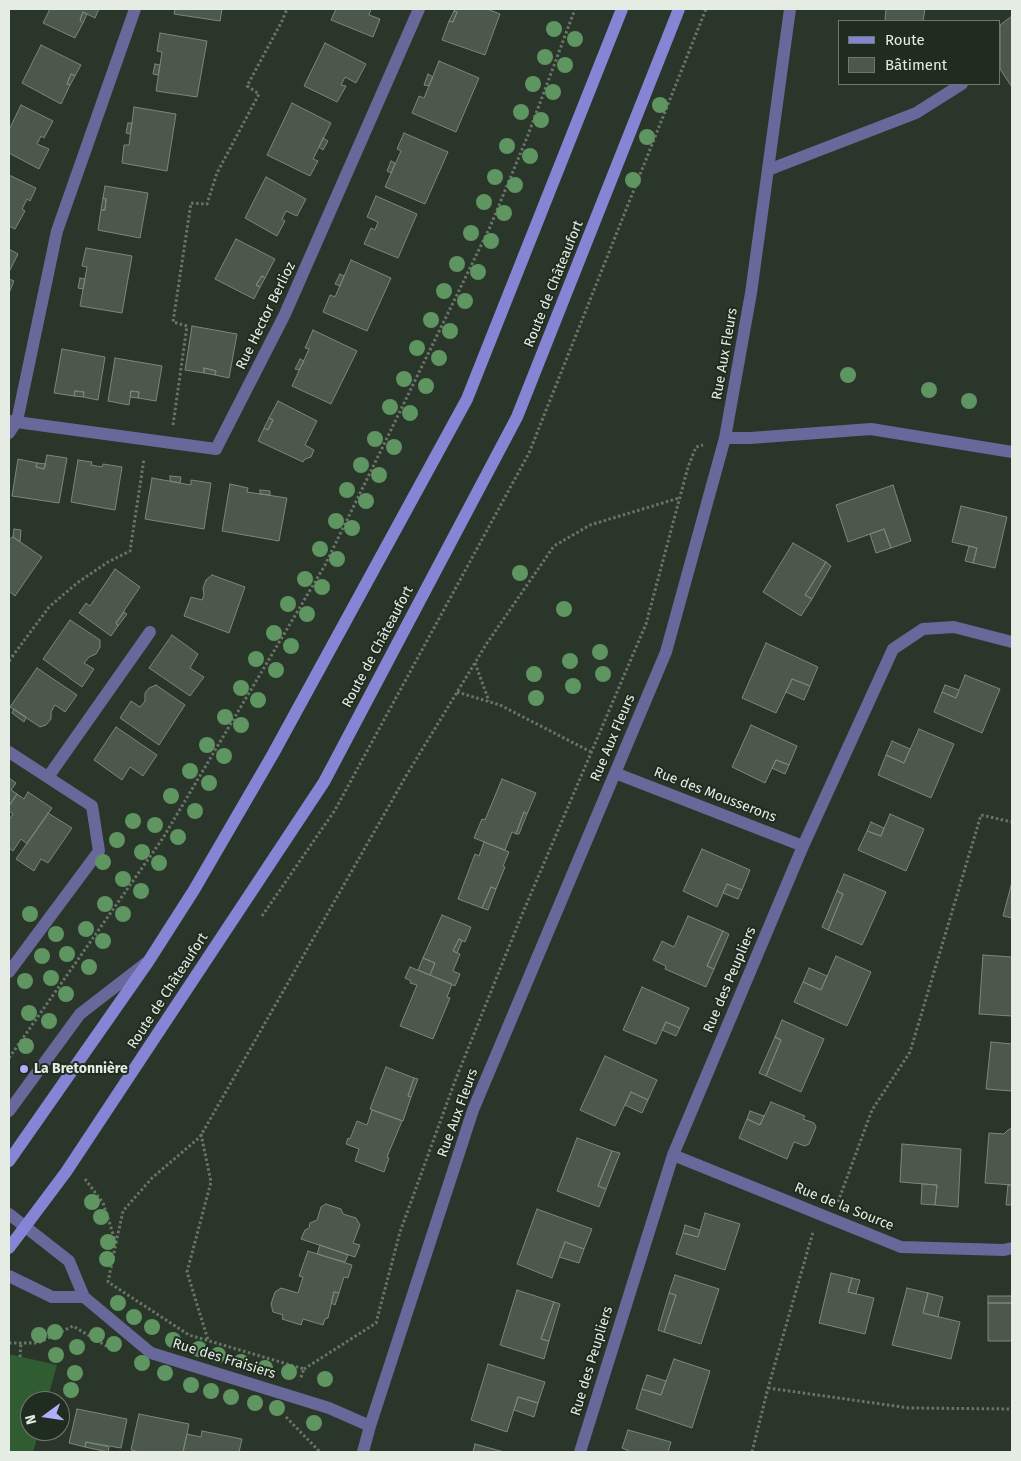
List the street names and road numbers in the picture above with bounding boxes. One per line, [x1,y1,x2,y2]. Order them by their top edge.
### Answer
street label: Route de Châteaufort [521,218,587,350]
street label: Rue Hector Berlioz [233,259,299,373]
street label: Rue Aux Fleurs [709,307,741,401]
street label: Route de Châteaufort [339,583,417,711]
street label: Rue Aux Fleurs [587,692,639,784]
street label: Rue des Mousserons [651,764,779,826]
street label: Rue des Peupliers [700,925,760,1035]
street label: Route de Châteaufort [124,930,212,1052]
street label: Rue Aux Fleurs [434,1066,482,1160]
street label: Rue de la Source [792,1179,896,1235]
street label: Rue des Peupliers [567,1304,617,1418]
street label: Rue des Fraisiers [170,1335,278,1383]

